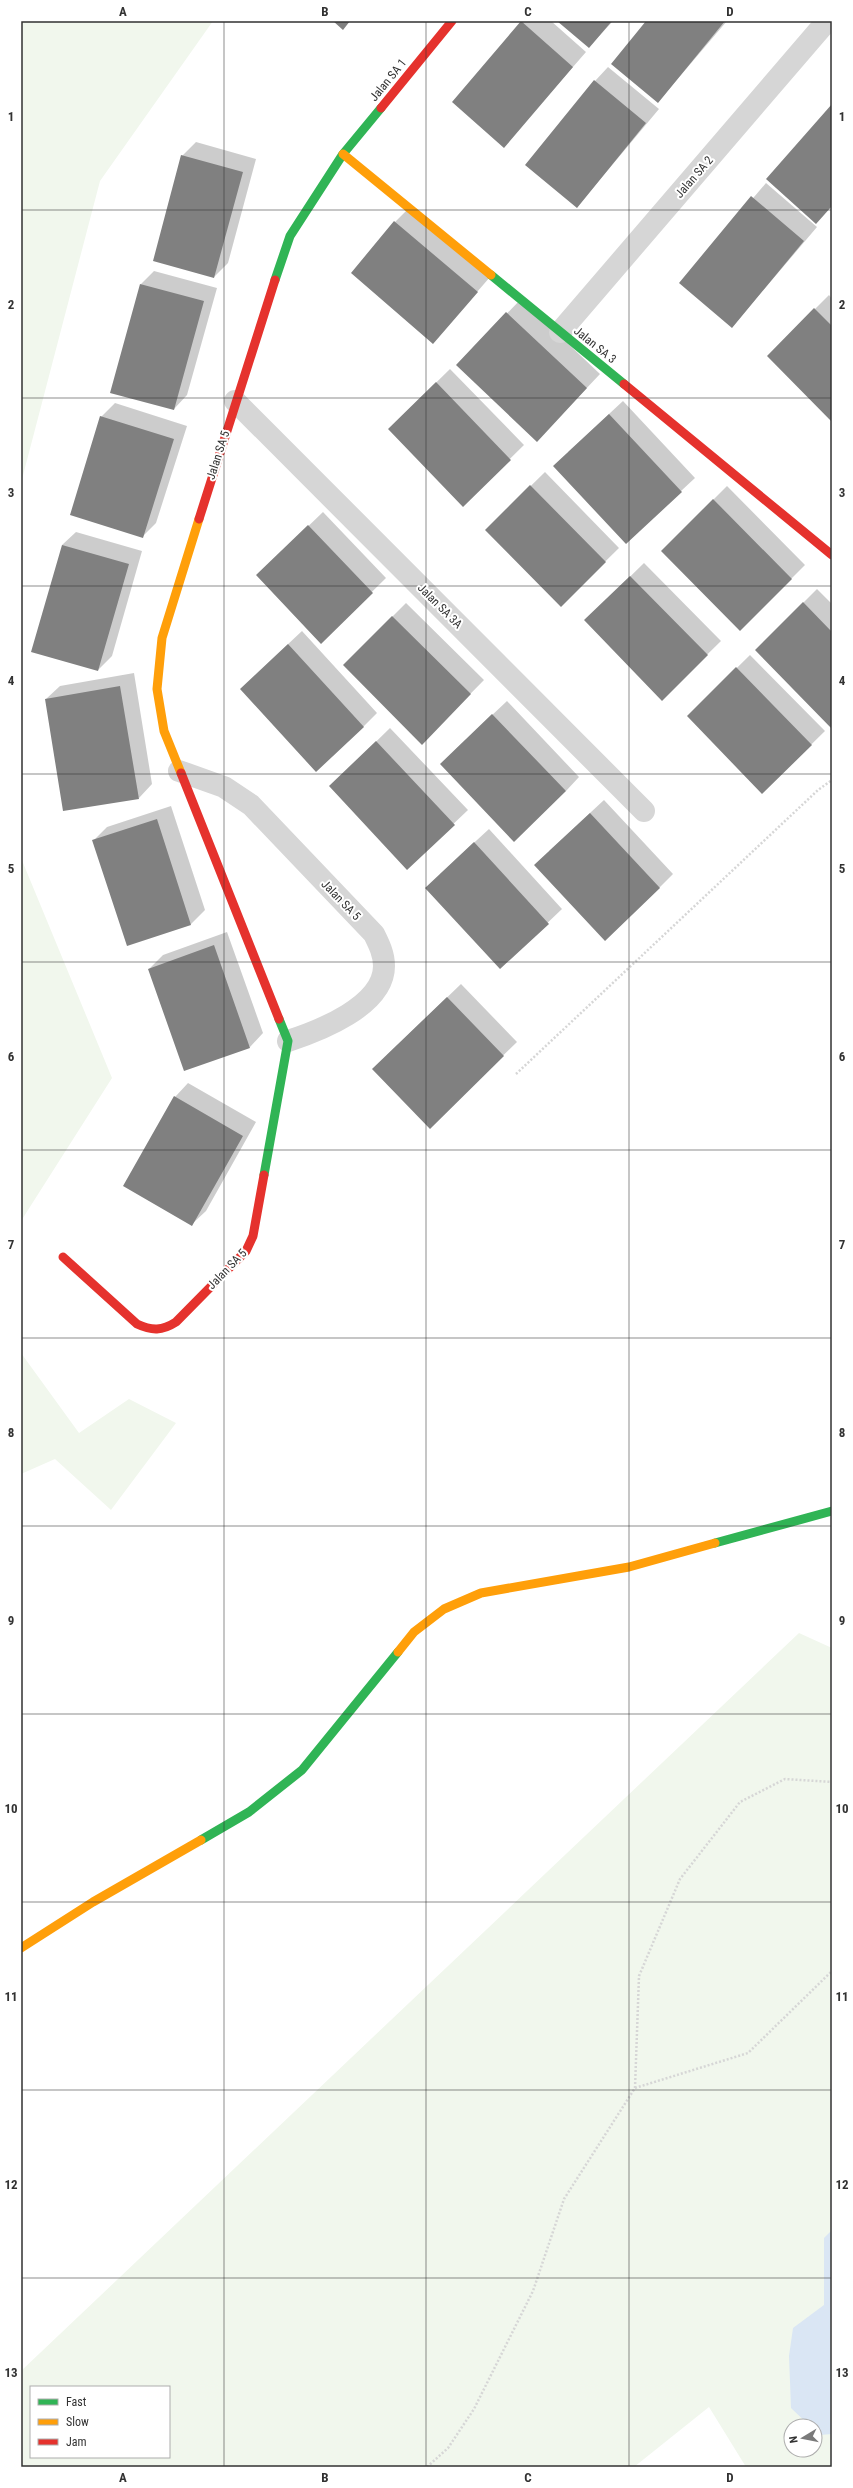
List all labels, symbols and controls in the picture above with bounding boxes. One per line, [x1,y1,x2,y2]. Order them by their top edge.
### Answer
text: A [119,4,127,19]
text: B [321,4,329,19]
text: C [524,4,532,19]
text: D [726,4,734,19]
street label: Jalan SA 1 [367,56,409,104]
text: 1 [8,109,14,124]
text: 1 [839,109,845,124]
street label: Jalan SA 2 [672,153,716,201]
text: 2 [8,297,15,312]
text: 2 [839,297,846,312]
street label: Jalan SA 3 [571,324,619,366]
street label: Jalan SA 5 [204,429,232,481]
text: 3 [8,485,14,500]
text: 3 [839,485,845,500]
street label: Jalan SA 3A [415,581,465,631]
text: 4 [8,673,15,688]
text: 4 [839,673,846,688]
text: 5 [8,861,15,876]
text: 5 [839,861,846,876]
street label: Jalan SA 5 [318,877,364,923]
text: 6 [8,1049,15,1064]
text: 6 [839,1049,846,1064]
text: 7 [8,1237,15,1252]
text: 7 [839,1237,846,1252]
street label: Jalan SA 5 [204,1246,250,1292]
text: 8 [8,1425,14,1440]
text: 8 [839,1425,845,1440]
text: 9 [8,1613,14,1628]
text: 9 [839,1613,845,1628]
text: 10 [4,1801,18,1816]
text: 10 [835,1801,849,1816]
text: 11 [4,1989,18,2004]
text: 11 [835,1989,849,2004]
text: 12 [4,2177,18,2192]
text: 12 [835,2177,849,2192]
text: 13 [4,2365,18,2380]
text: 13 [835,2365,849,2380]
legend [30,2386,170,2458]
text: Fast [66,2395,87,2409]
text: Slow [66,2415,89,2429]
north arrow [783,2418,823,2458]
text: Jam [66,2435,87,2449]
text: N [787,2435,801,2444]
text: A [119,2470,127,2485]
text: B [321,2470,329,2485]
text: C [524,2470,532,2485]
text: D [726,2470,734,2485]

